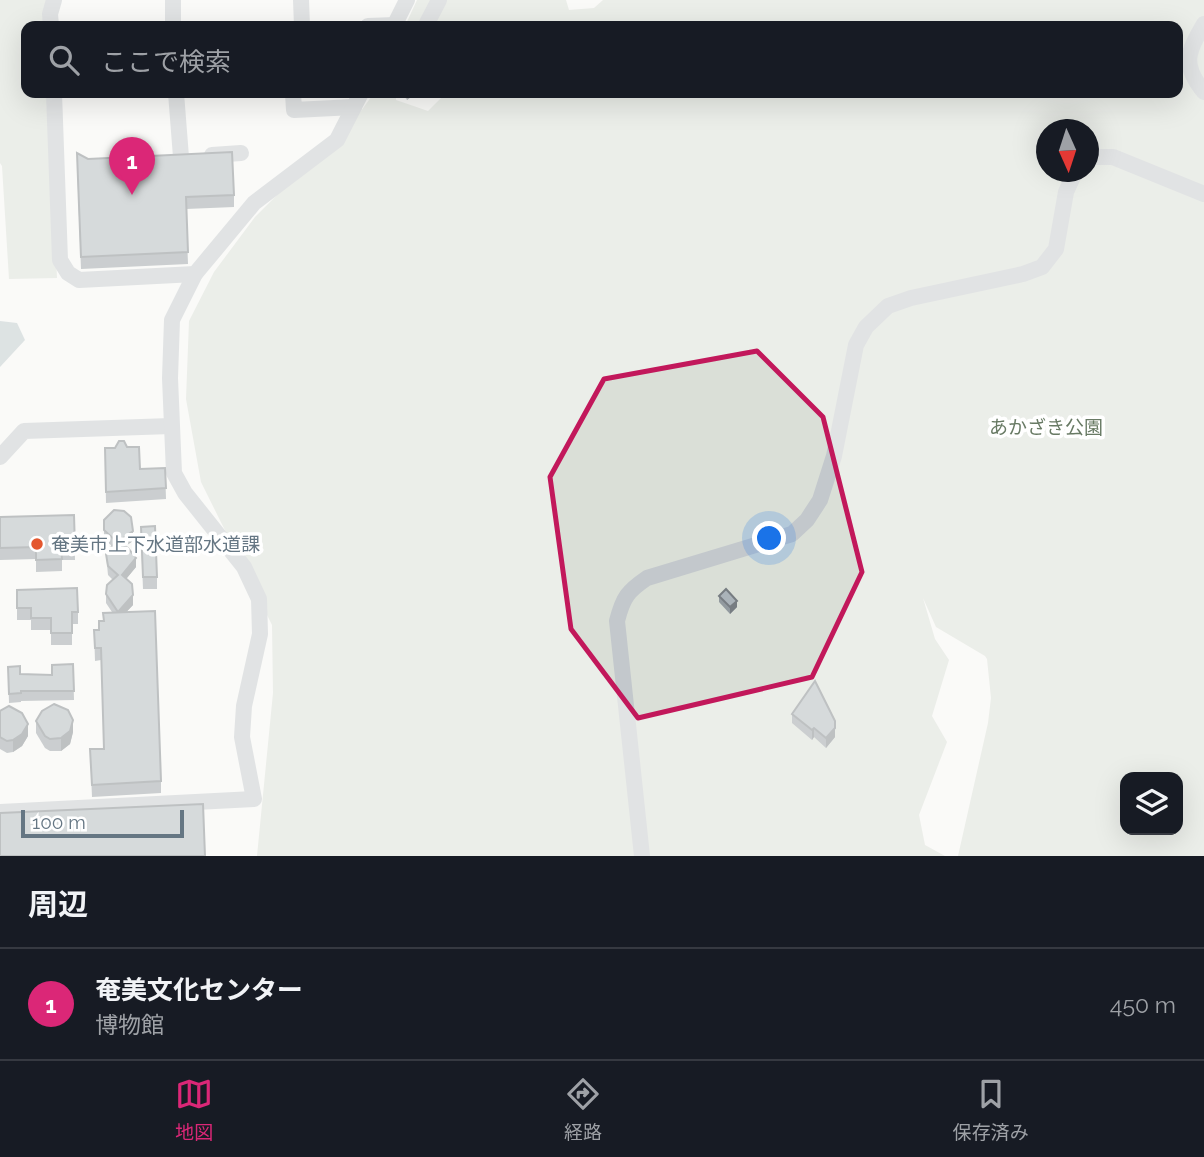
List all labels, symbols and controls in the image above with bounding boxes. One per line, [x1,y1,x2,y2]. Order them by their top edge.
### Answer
search box [21,21,1183,98]
icon: search [45,41,83,79]
text: ここで検索 [101,47,231,77]
north arrow [1036,119,1099,182]
pin: 1 [109,137,155,195]
park label: あかざき公園 [989,416,1103,438]
your location [752,521,786,555]
place label: 奄美市上下水道部水道課 [51,533,260,555]
marker: 奄美市上下水道部水道課 [29,536,45,552]
map controls [1120,772,1183,835]
button: layers [1120,772,1183,835]
scale bar [21,807,184,839]
text: 100 m [32,811,86,833]
text: 周辺 [28,887,88,922]
text: 奄美文化センター [95,975,303,1005]
text: 1 [45,991,57,1018]
text: 450 m [1110,991,1176,1018]
text: 博物館 [95,1011,164,1038]
tab: 地図 [175,1075,213,1144]
tab: 経路 [564,1075,602,1144]
tab: 保存済み [953,1075,1029,1144]

